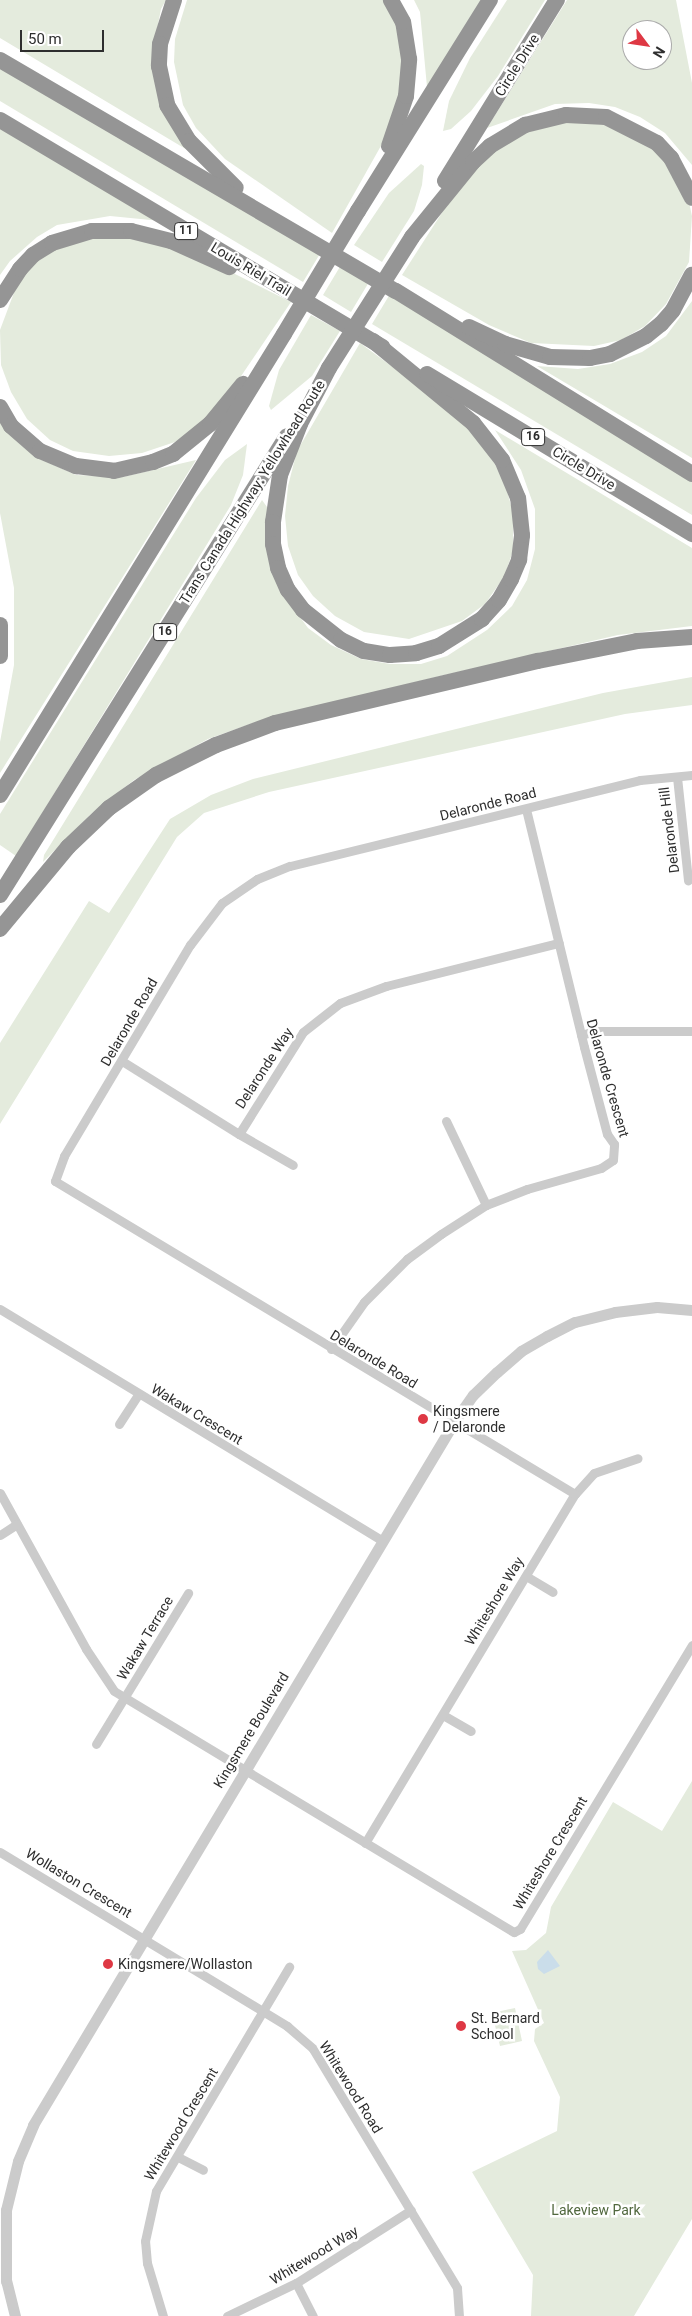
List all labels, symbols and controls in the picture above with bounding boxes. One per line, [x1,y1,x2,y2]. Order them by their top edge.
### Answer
scale bar [22,20,106,52]
north arrow [622,20,672,70]
text: 50 m [28,30,62,48]
street label: Circle Drive [491,31,543,99]
text: N [650,44,668,61]
road number: 11 [174,222,198,240]
street label: Louis Riel Trail [208,239,294,299]
street label: Trans Canada Highway: Yellowhead Route [176,377,328,607]
road number: 16 [520,428,546,447]
street label: Circle Drive [550,443,618,493]
road number: 16 [152,622,178,642]
street label: Delaronde Road [438,784,538,824]
street label: Delaronde Hill [655,786,683,874]
street label: Delaronde Road [97,975,161,1069]
street label: Delaronde Crescent [583,1017,633,1139]
street label: Delaronde Way [232,1024,296,1112]
street label: Delaronde Road [327,1326,421,1392]
street label: Wakaw Crescent [148,1380,246,1448]
place label: Kingsmere / Delaronde [433,1403,506,1435]
marker: Kingsmere / Delaronde [417,1413,429,1425]
street label: Whiteshore Way [461,1554,527,1648]
street label: Wakaw Terrace [113,1593,177,1683]
street label: Kingsmere Boulevard [210,1669,292,1791]
street label: Whiteshore Crescent [509,1793,591,1913]
street label: Wollaston Crescent [23,1845,135,1921]
place label: Kingsmere/Wollaston [118,1956,253,1972]
marker: Kingsmere/Wollaston [102,1958,114,1970]
place label: St. Bernard School [471,2010,540,2042]
marker: St. Bernard School [455,2020,467,2032]
street label: Whitewood Road [316,2038,386,2136]
street label: Whitewood Crescent [141,2064,221,2184]
park label: Lakeview Park [551,2202,641,2218]
street label: Whitewood Way [267,2222,361,2288]

